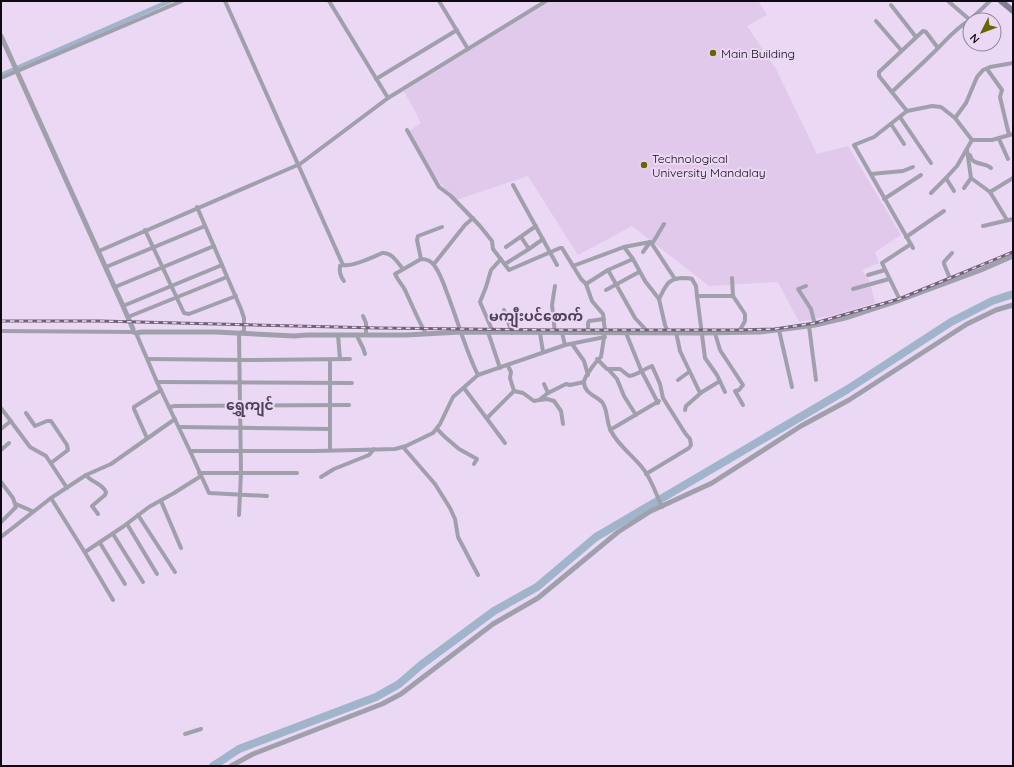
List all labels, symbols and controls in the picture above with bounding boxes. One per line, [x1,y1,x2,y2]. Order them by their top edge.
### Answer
north arrow [962,12,1002,52]
text: N [967,31,982,46]
place label: Main Building [721,46,795,61]
marker: Main Building [708,48,718,58]
place label: Technological University Mandalay [652,151,766,180]
marker: Technological University Mandalay [639,160,649,170]
district label: မကျီးပင်စောက် [489,306,583,328]
district label: ရွှေကျင် [226,395,274,417]

